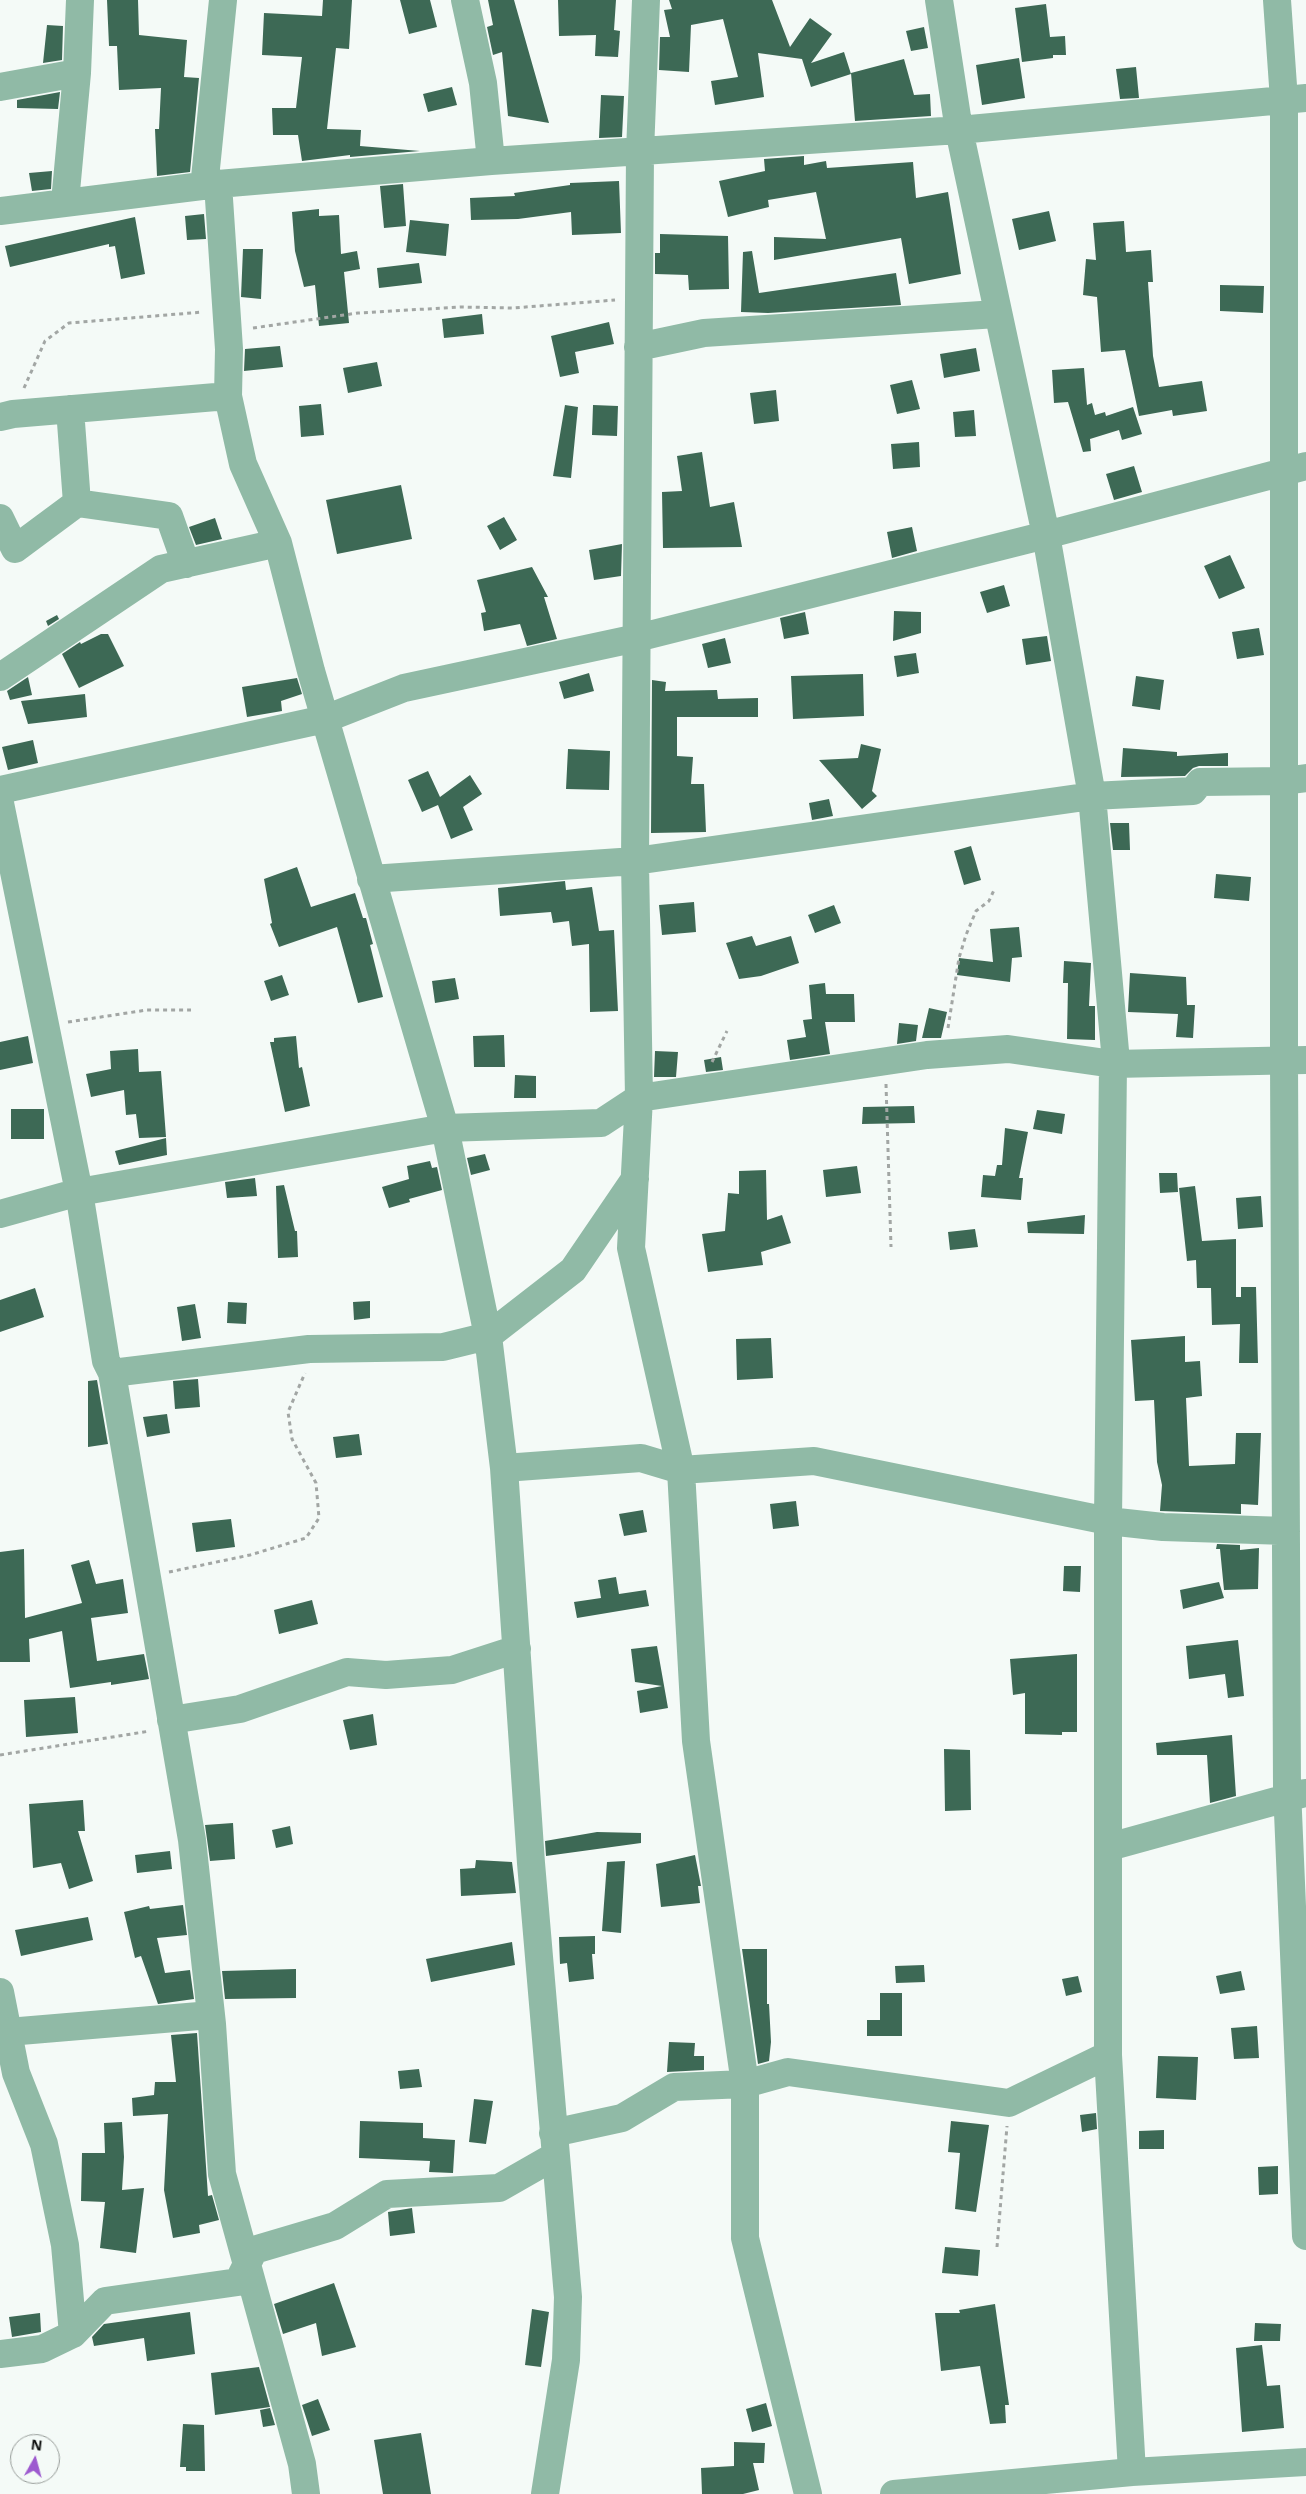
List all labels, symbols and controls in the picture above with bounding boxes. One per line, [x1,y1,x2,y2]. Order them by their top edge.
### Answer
north arrow [10,2434,60,2484]
text: N [30,2434,44,2455]

